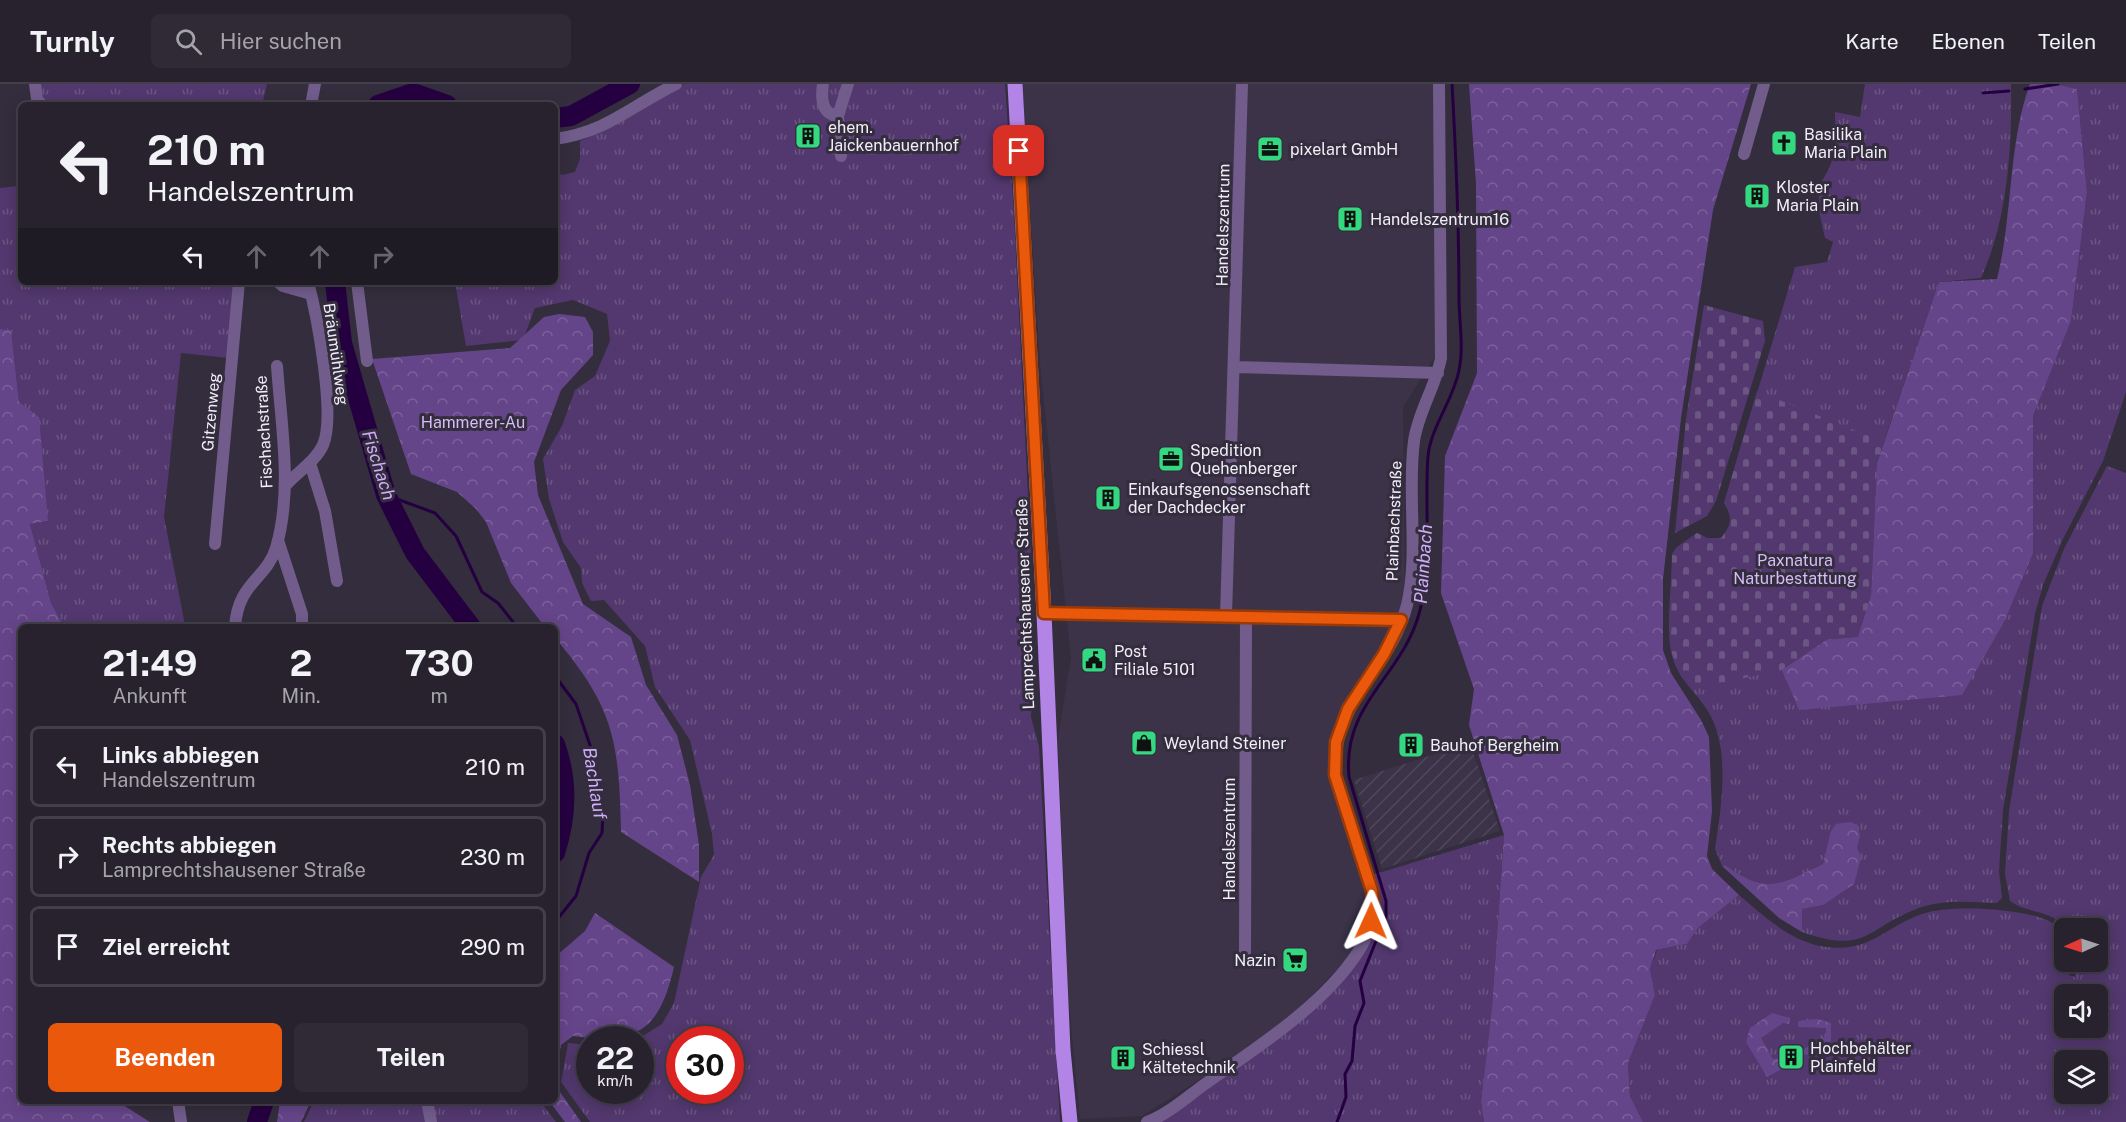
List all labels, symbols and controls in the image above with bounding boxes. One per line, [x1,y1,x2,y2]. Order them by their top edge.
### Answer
search box [151,14,571,68]
text: Turnly [30,25,115,58]
icon: search [172,25,205,58]
text: Hier suchen [220,28,342,54]
text: Karte [1845,29,1899,54]
text: Ebenen [1932,29,2005,54]
text: Teilen [2038,29,2096,54]
place label: ehem. Jaickenbauernhof [828,118,959,155]
building icon: ehem. Jaickenbauernhof [793,121,823,151]
text: 210 m [147,125,266,174]
pin [993,125,1044,176]
place label: Basilika Maria Plain [1804,125,1887,162]
icon: left [48,126,126,204]
church icon: Basilika Maria Plain [1769,128,1799,158]
icon: arrive [1002,134,1035,167]
office icon: pixelart GmbH [1255,134,1285,164]
place label: pixelart GmbH [1290,140,1398,159]
street label: Handelszentrum [1212,163,1234,287]
text: Handelszentrum [147,175,354,207]
place label: Kloster Maria Plain [1776,178,1859,215]
building icon: Kloster Maria Plain [1742,181,1772,211]
building icon: Handelszentrum16 [1335,204,1365,234]
place label: Handelszentrum16 [1370,210,1509,229]
icon: left [177,240,210,273]
icon: ahead [240,240,273,273]
icon: ahead [303,240,336,273]
icon: right [366,240,399,273]
street label: Bräumühlweg [319,302,353,406]
street label: Gitzenweg [198,372,224,452]
street label: Fischachstraße [252,375,276,489]
park label: Hammerer-Au [421,413,525,432]
water label: Fischach [358,427,400,503]
place label: Spedition Quehenberger [1190,441,1297,478]
office icon: Spedition Quehenberger [1156,444,1186,474]
street label: Plainbachstraße [1382,460,1406,582]
place label: Einkaufsgenossenschaft der Dachdecker [1128,480,1310,517]
building icon: Einkaufsgenossenschaft der Dachdecker [1093,483,1123,513]
street label: Lamprechtshausener Straße [1012,498,1038,710]
water label: Plainbach [1410,523,1436,605]
park label: Paxnatura Naturbestattung [1733,551,1857,588]
text: 21:49 [102,642,197,684]
text: 2 [290,642,312,684]
text: 730 [405,642,474,684]
place label: Post Filiale 5101 [1114,642,1196,679]
public building icon: Post Filiale 5101 [1079,645,1109,675]
text: Ankunft [112,684,187,708]
text: Min. [282,684,320,708]
text: m [431,684,448,708]
shop icon: Weyland Steiner [1129,728,1159,758]
building icon: Bauhof Bergheim [1396,730,1426,760]
place label: Weyland Steiner [1164,734,1286,753]
place label: Bauhof Bergheim [1430,736,1559,755]
text: Links abbiegen [102,742,259,768]
water label: Bachlauf [579,746,611,822]
icon: left [51,750,84,783]
text: 210 m [465,754,525,780]
text: Handelszentrum [102,768,256,792]
street label: Handelszentrum [1220,778,1239,900]
text: Rechts abbiegen [102,832,277,858]
icon: right [51,840,84,873]
text: 230 m [460,844,525,870]
text: Lamprechtshausener Straße [102,858,366,882]
position arrow [1339,889,1403,953]
north arrow [2054,918,2108,972]
map controls [2054,918,2108,1104]
icon: arrive [51,930,84,963]
text: Ziel erreicht [102,934,230,960]
text: 290 m [460,934,525,960]
supermarket icon: Nazin [1280,945,1310,975]
place label: Nazin [1234,951,1276,970]
button: sound [2054,984,2108,1038]
button: Beenden [48,1023,282,1092]
button: Teilen [294,1023,528,1092]
speed limit sign: 30 [666,1026,744,1104]
place label: Hochbehälter Plainfeld [1810,1039,1911,1076]
text: 22 [596,1040,634,1076]
place label: Schiessl Kältetechnik [1142,1040,1236,1077]
building icon: Hochbehälter Plainfeld [1776,1042,1806,1072]
building icon: Schiessl Kältetechnik [1108,1043,1138,1073]
button: layers [2054,1050,2108,1104]
text: km/h [597,1072,633,1089]

